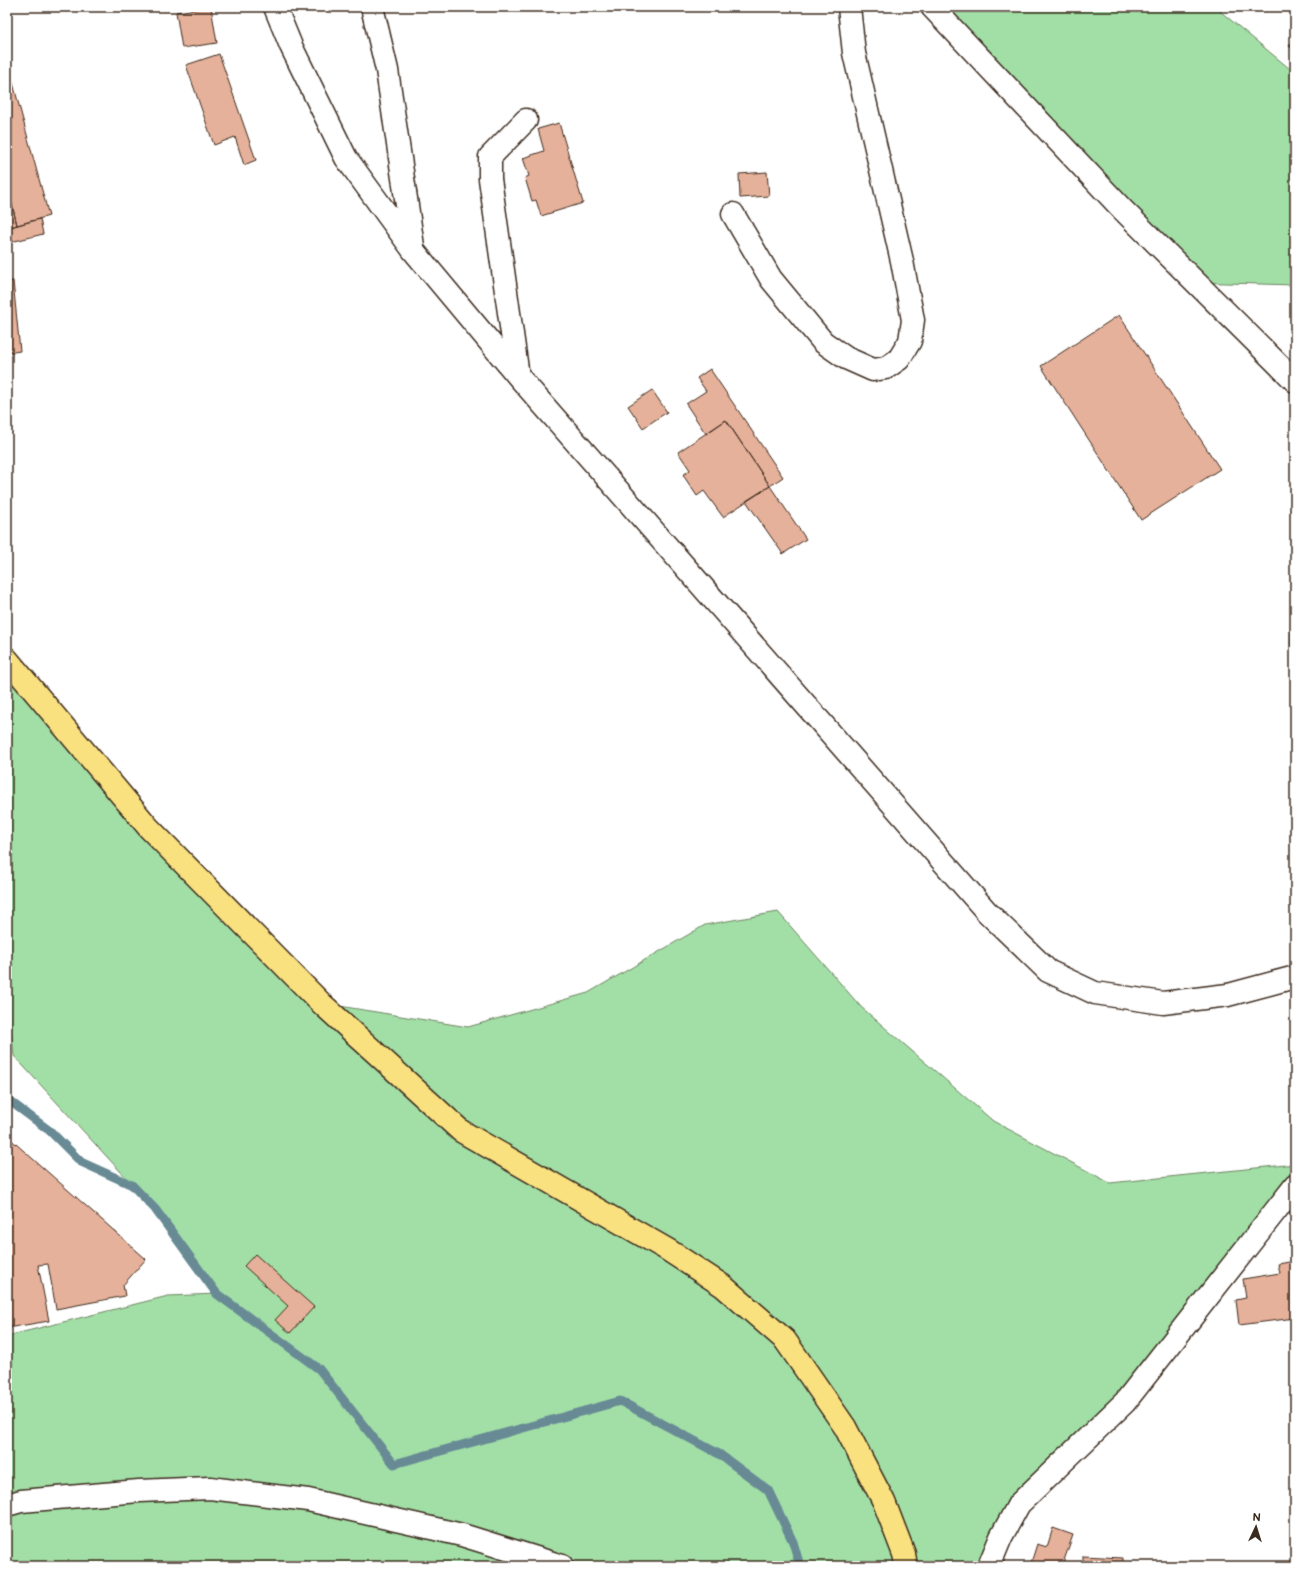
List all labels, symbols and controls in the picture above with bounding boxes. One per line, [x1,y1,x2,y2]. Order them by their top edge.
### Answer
north arrow [1236,1507,1276,1547]
text: N [1252,1511,1261,1524]

